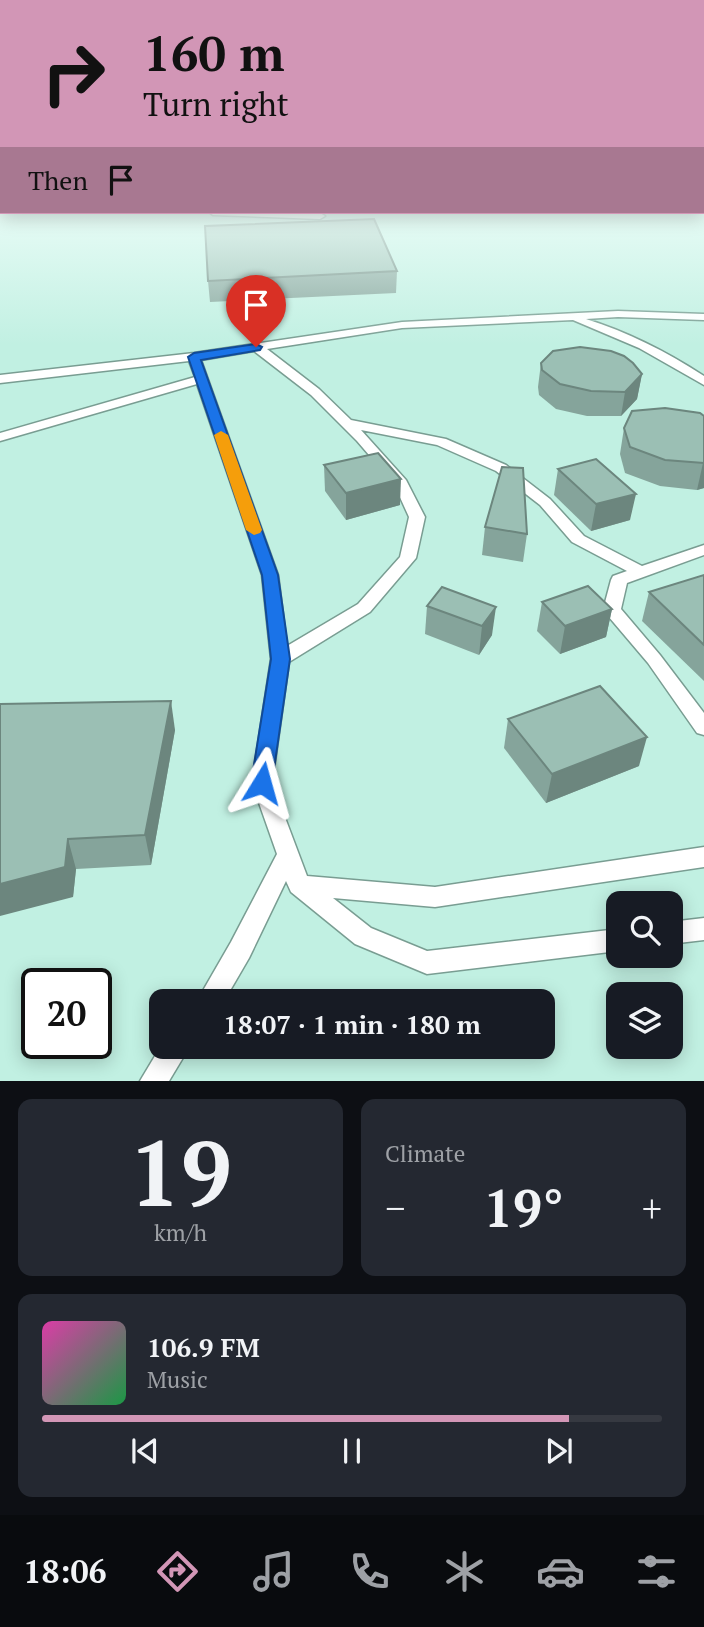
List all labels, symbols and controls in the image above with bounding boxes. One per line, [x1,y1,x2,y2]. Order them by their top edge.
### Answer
text: 160 m [143,20,285,85]
icon: right [28,28,119,119]
text: Turn right [143,83,289,125]
icon: arrive [102,161,140,199]
text: Then [28,163,88,197]
pin [226,275,286,347]
icon: arrive [237,286,275,324]
position arrow [225,746,299,820]
map controls [606,891,683,1059]
button: search [606,891,683,968]
speed limit sign: 20 [21,968,112,1059]
button: layers [606,982,683,1059]
text: 18:07 · 1 min · 180 m [223,1007,481,1041]
text: 19 [129,1111,232,1232]
text: Climate [385,1138,465,1169]
text: 19° [483,1173,564,1242]
text: − [385,1183,405,1233]
text: + [642,1183,662,1233]
text: km/h [154,1217,207,1248]
text: 106.9 FM [147,1330,260,1364]
text: Music [147,1364,208,1395]
icon: previous [126,1432,164,1470]
icon: pause [333,1432,371,1470]
icon: next [540,1432,578,1470]
icon: directions [153,1547,202,1596]
icon: music [249,1547,298,1596]
icon: phone [345,1547,394,1596]
icon: climate [440,1547,489,1596]
icon: car [536,1547,585,1596]
icon: filters [632,1547,681,1596]
text: 18:06 [23,1550,107,1592]

